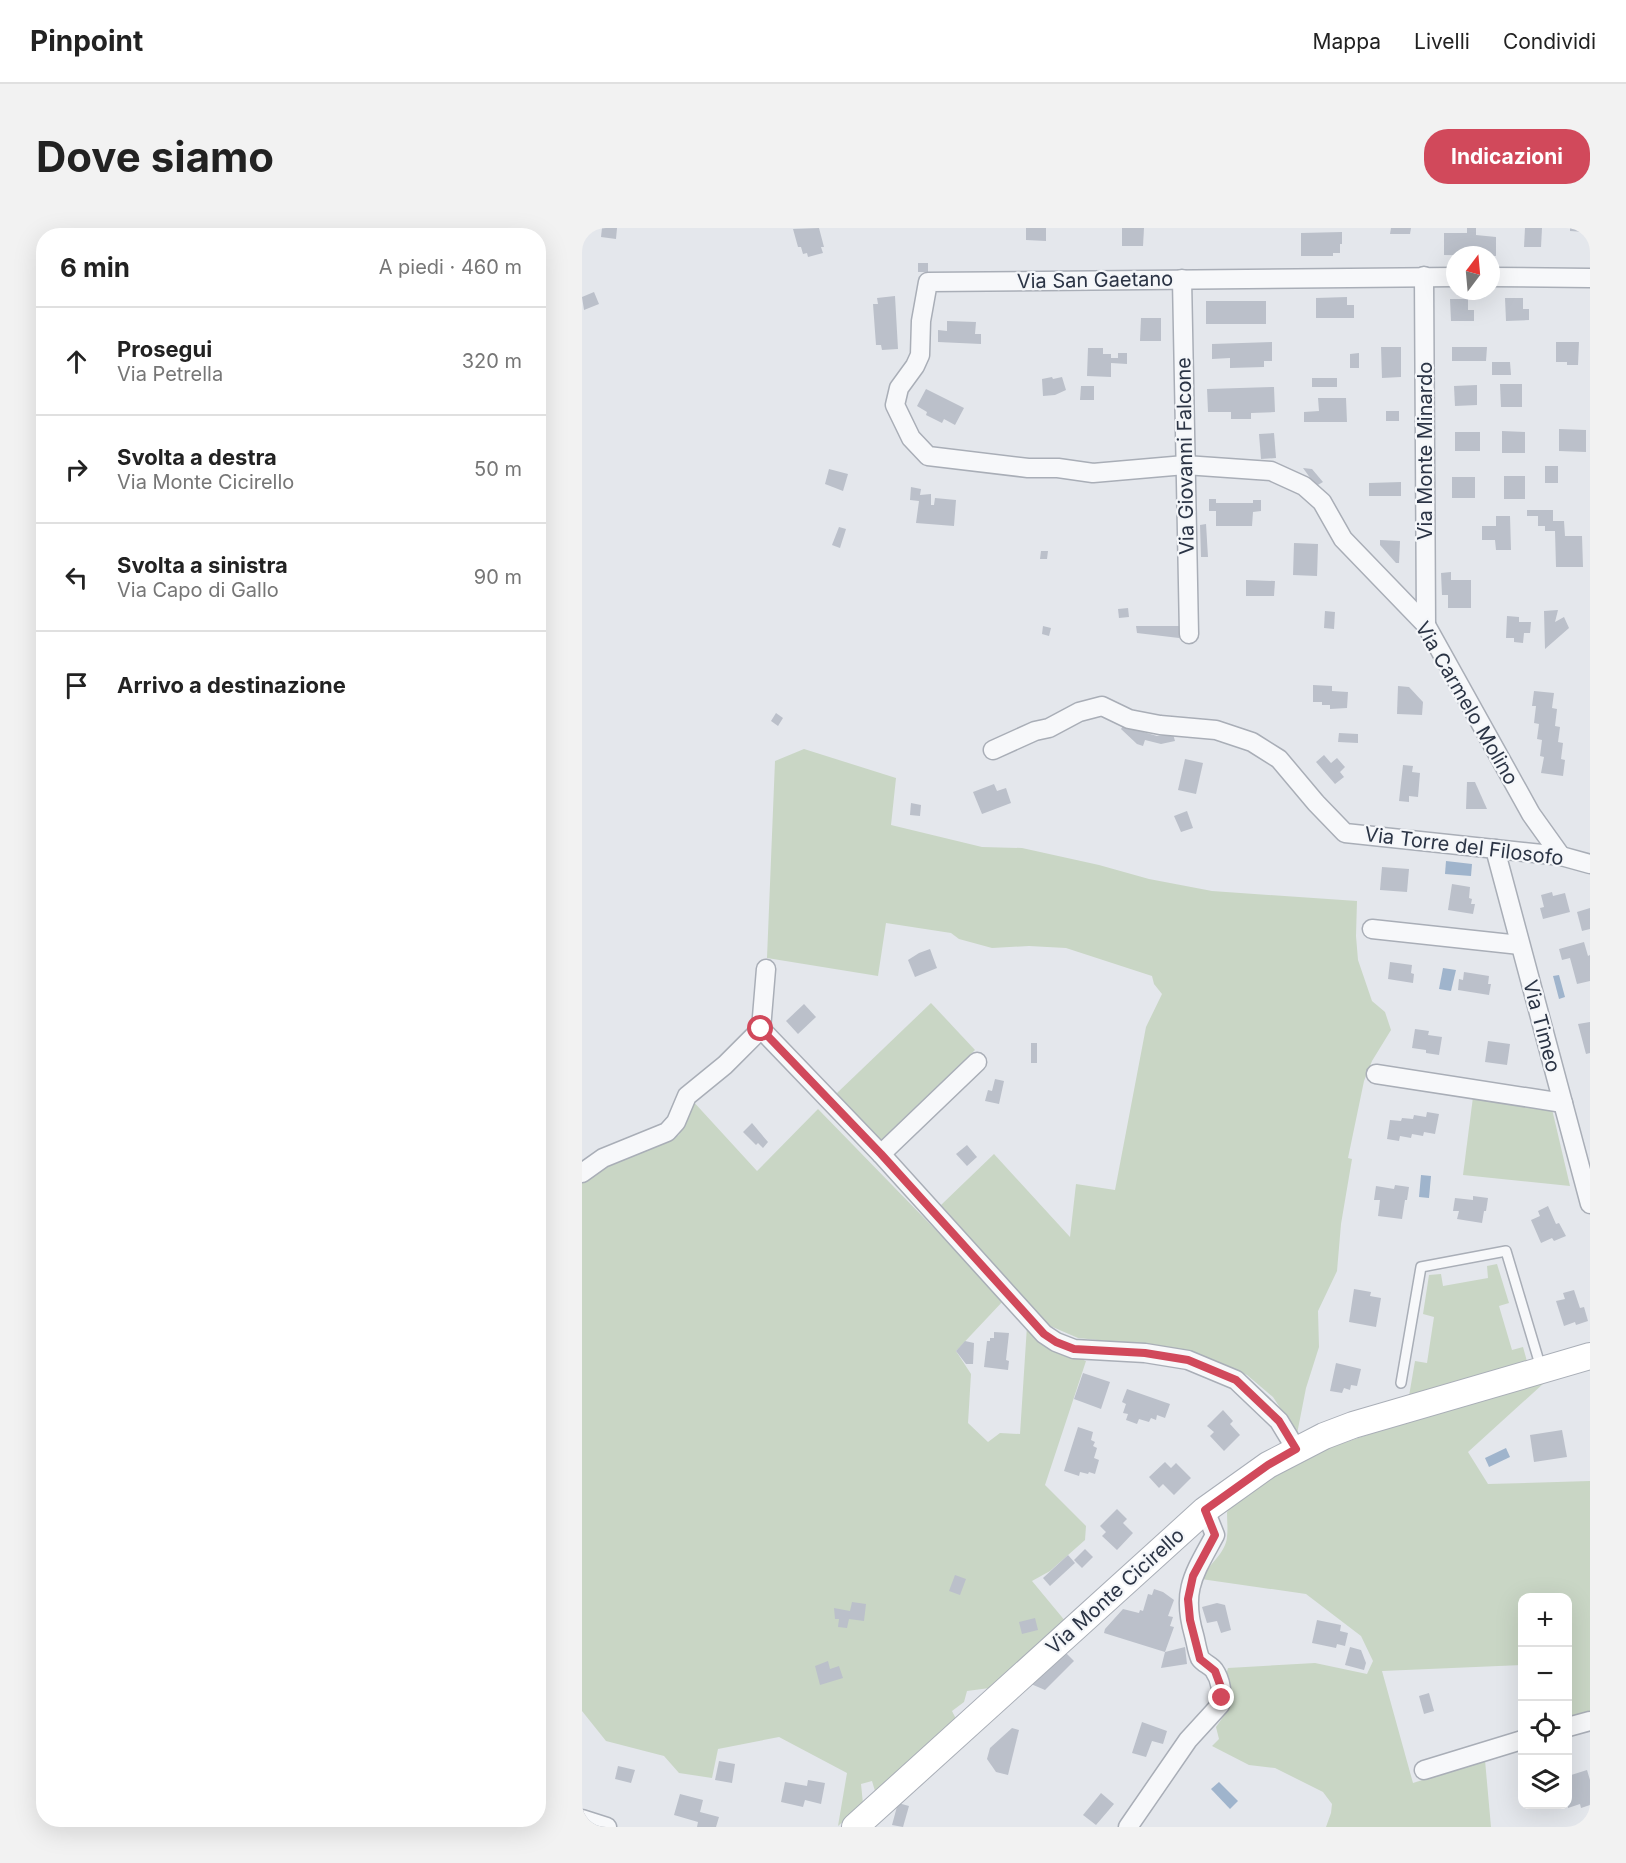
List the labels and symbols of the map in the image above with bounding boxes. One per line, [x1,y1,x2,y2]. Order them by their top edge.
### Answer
north arrow [1446,246,1500,300]
street label: Via San Gaetano [1017,267,1173,293]
street label: Via Giovanni Falcone [1171,357,1199,555]
street label: Via Monte Minardo [1413,362,1437,540]
street label: Via Carmelo Molino [1411,617,1523,789]
street label: Via Torre del Filosofo [1363,822,1565,870]
street label: Via Timeo [1518,977,1566,1075]
route start [747,1015,773,1041]
street label: Via Monte Cicirello [1041,1523,1189,1659]
route end [1208,1684,1234,1710]

